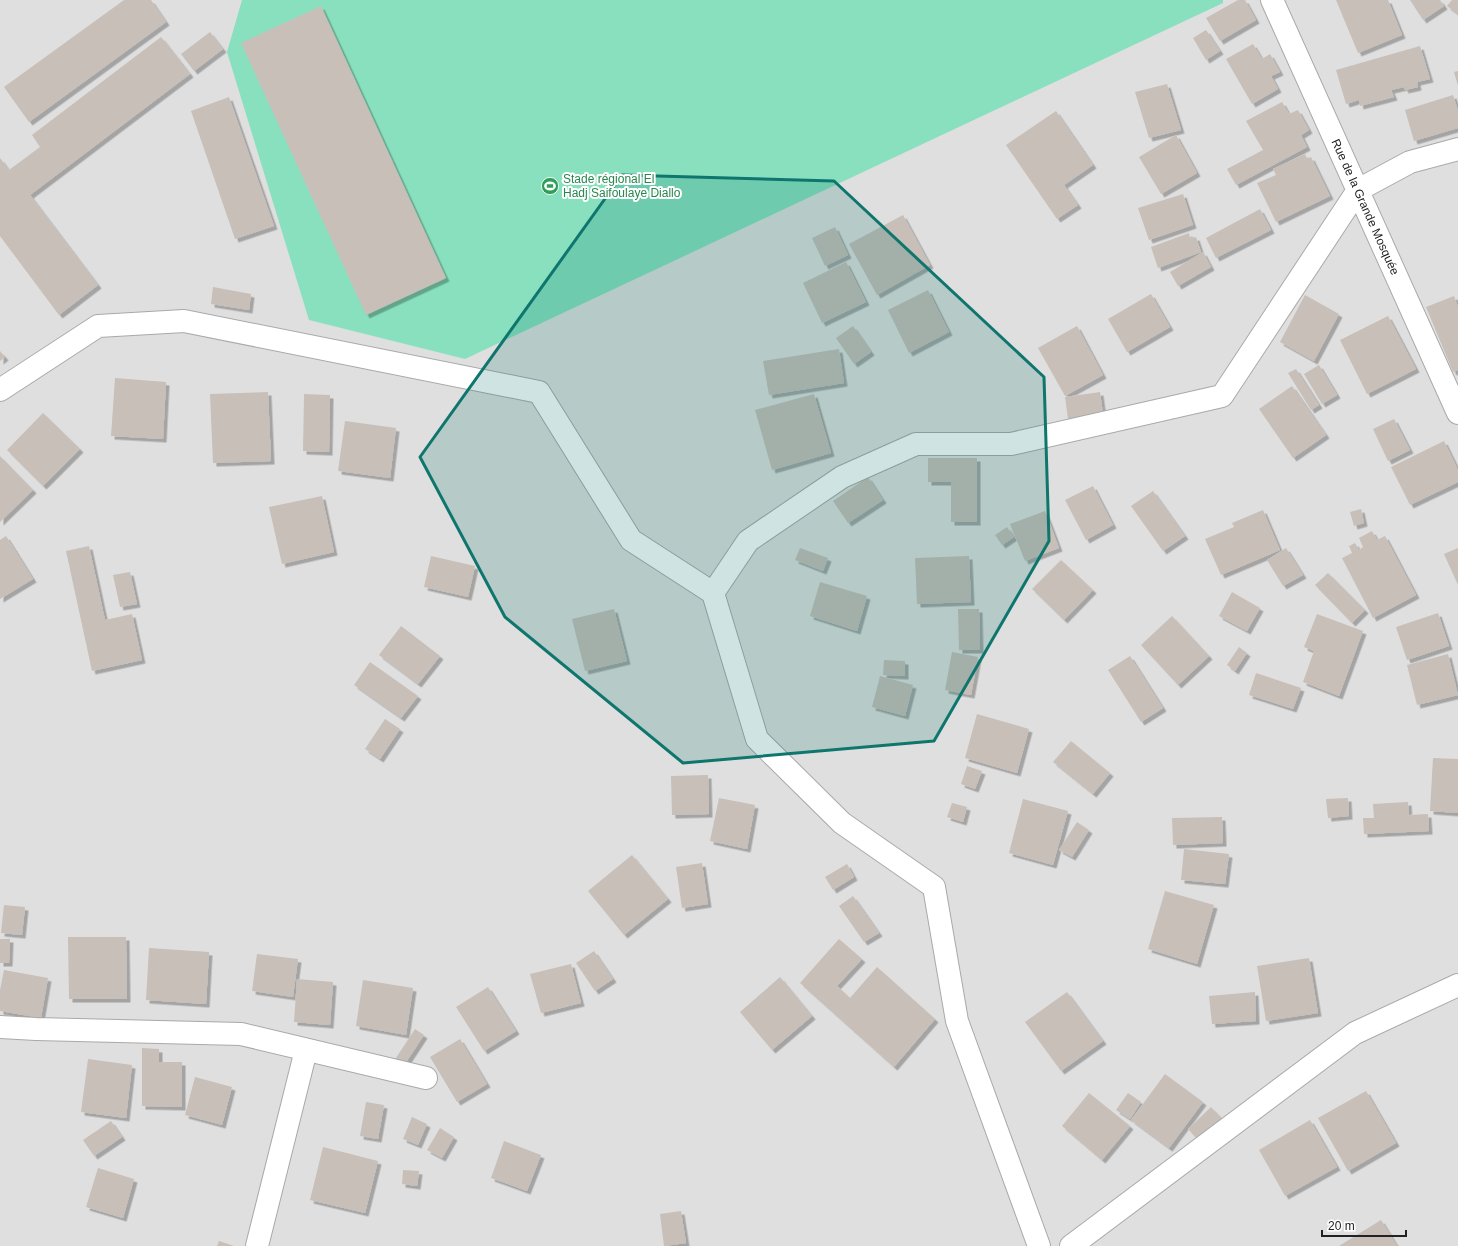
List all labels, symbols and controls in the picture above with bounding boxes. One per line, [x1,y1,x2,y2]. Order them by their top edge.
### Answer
street label: Rue de la Grande Mosquée [1329,137,1402,277]
place label: Stade régional El Hadj Saifoulaye Diallo [563,172,681,200]
sports icon: Stade régional El Hadj Saifoulaye Diallo [540,176,560,196]
scale bar [1322,1212,1406,1238]
text: 20 m [1328,1219,1355,1233]

